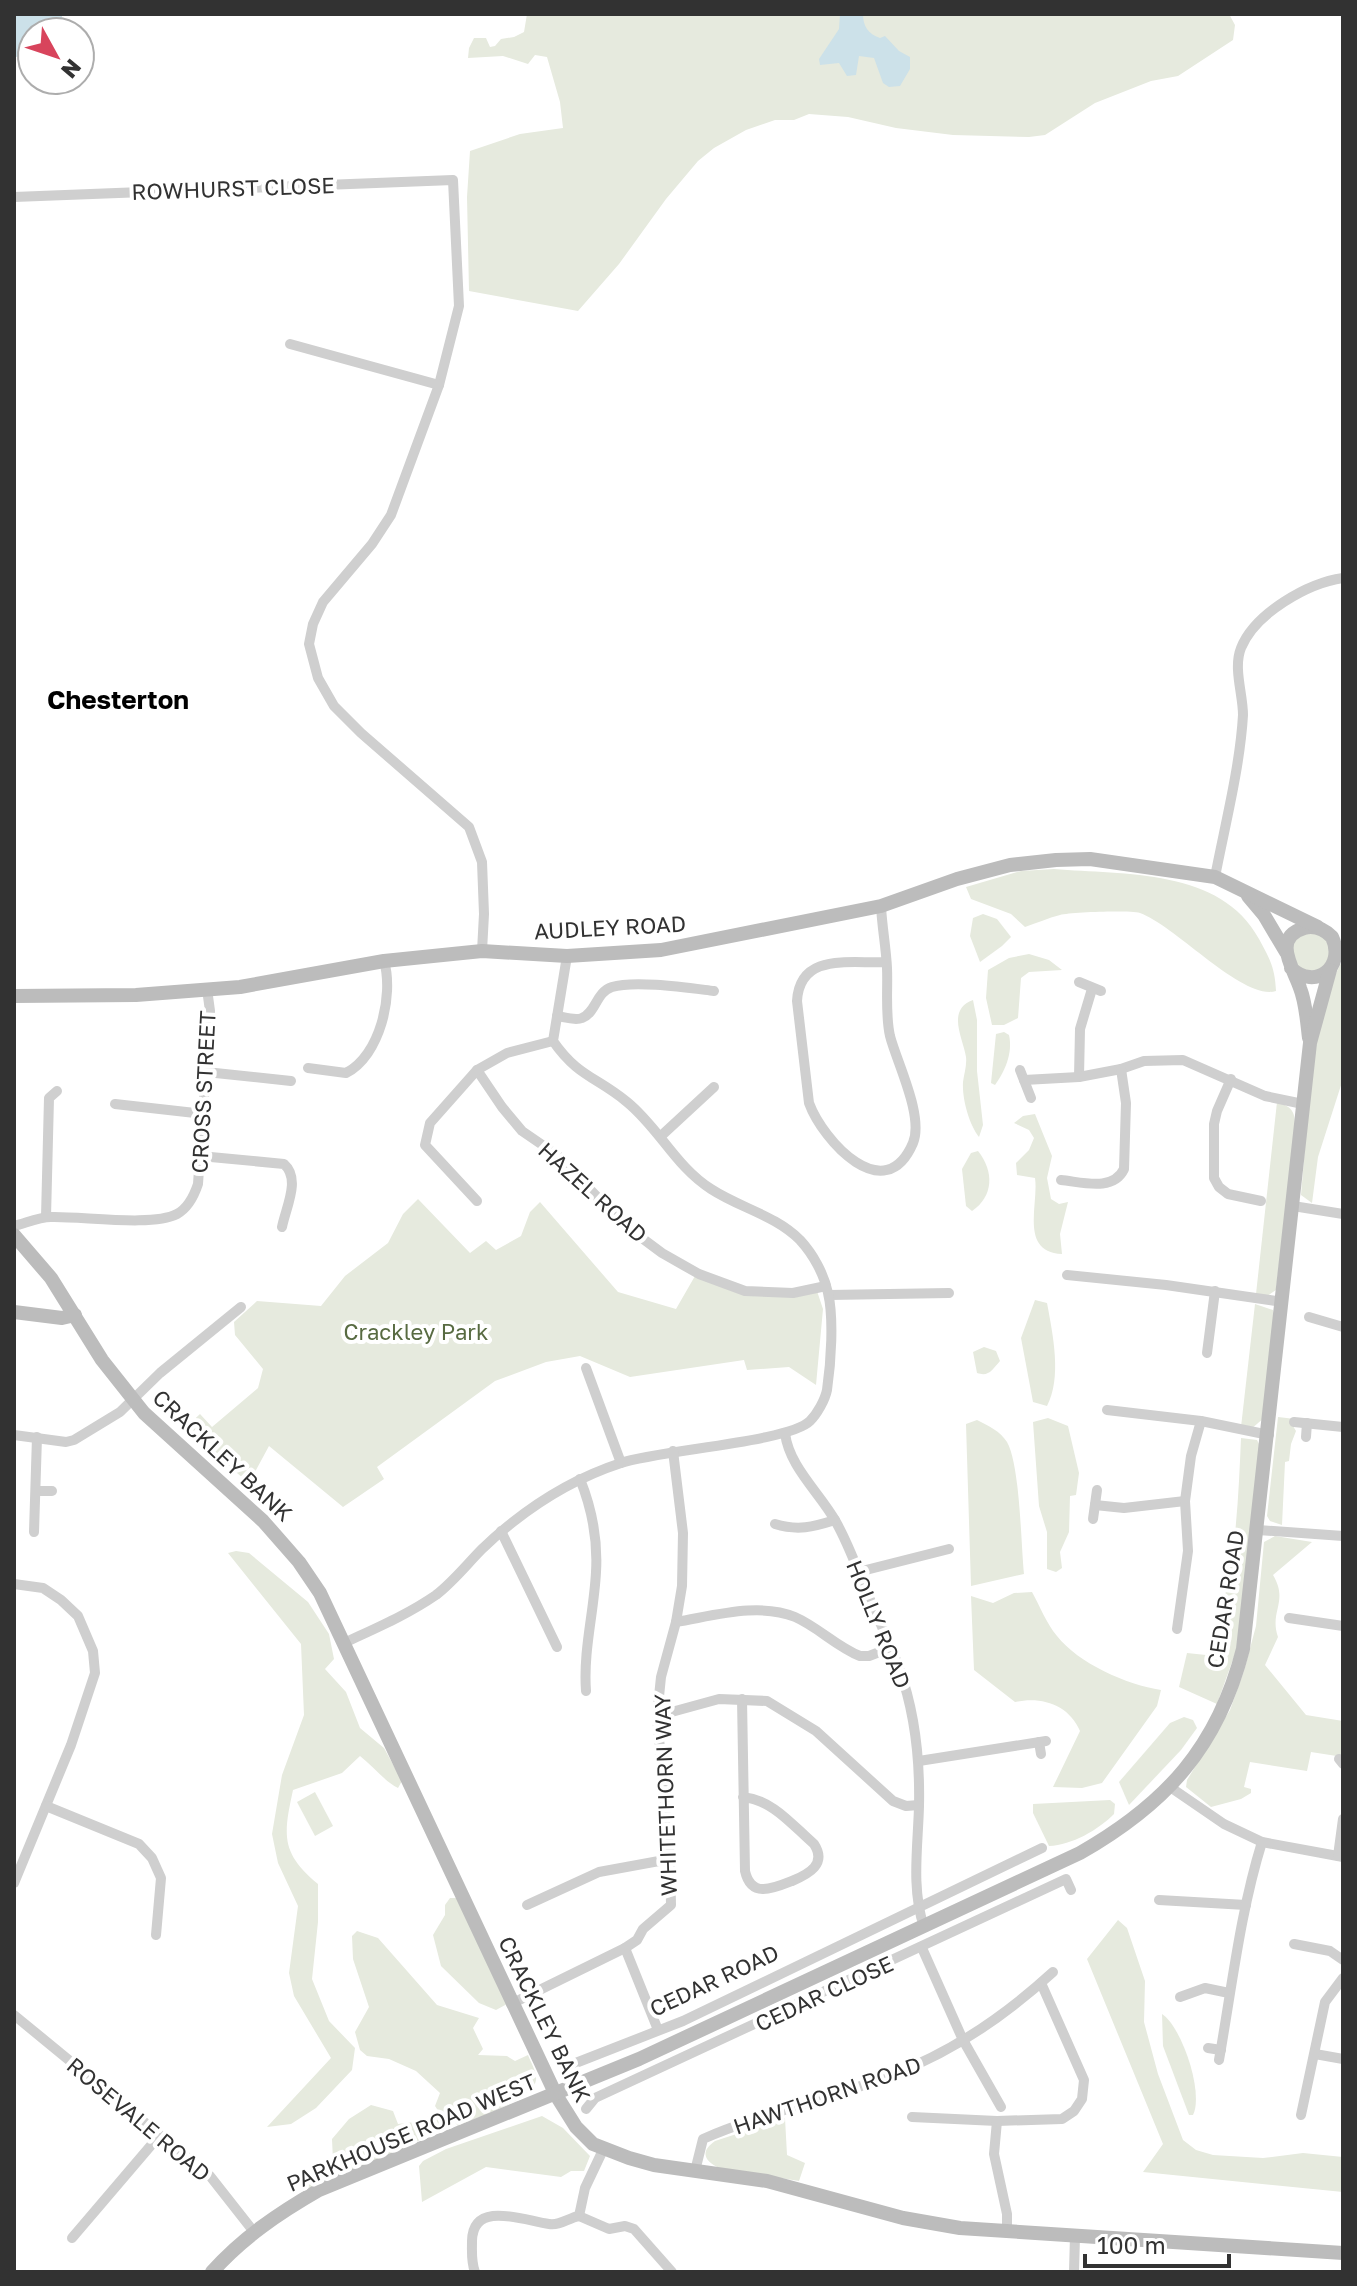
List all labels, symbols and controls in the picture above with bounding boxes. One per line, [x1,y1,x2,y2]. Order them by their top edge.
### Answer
north arrow [16,16,96,96]
text: N [56,54,87,84]
street label: ROWHURST CLOSE [131,171,335,205]
district label: Chesterton [47,684,189,715]
street label: AUDLEY ROAD [533,910,687,944]
street label: CROSS STREET [185,1010,221,1174]
street label: HAZEL ROAD [533,1136,653,1248]
park label: Crackley Park [344,1318,488,1345]
street label: CRACKLEY BANK [148,1383,298,1527]
street label: CEDAR ROAD [1201,1528,1249,1670]
street label: HOLLY ROAD [841,1556,917,1692]
street label: WHITETHORN WAY [648,1693,682,1897]
street label: CRACKLEY BANK [493,1932,597,2106]
street label: CEDAR ROAD [645,1938,783,2022]
street label: CEDAR CLOSE [751,1949,897,2037]
street label: HAWTHORN ROAD [730,2050,924,2140]
street label: ROSEVALE ROAD [62,2051,216,2187]
street label: PARKHOUSE ROAD WEST [282,2067,540,2197]
scale bar [1085,2218,1229,2268]
text: 100 m [1097,2230,1166,2259]

